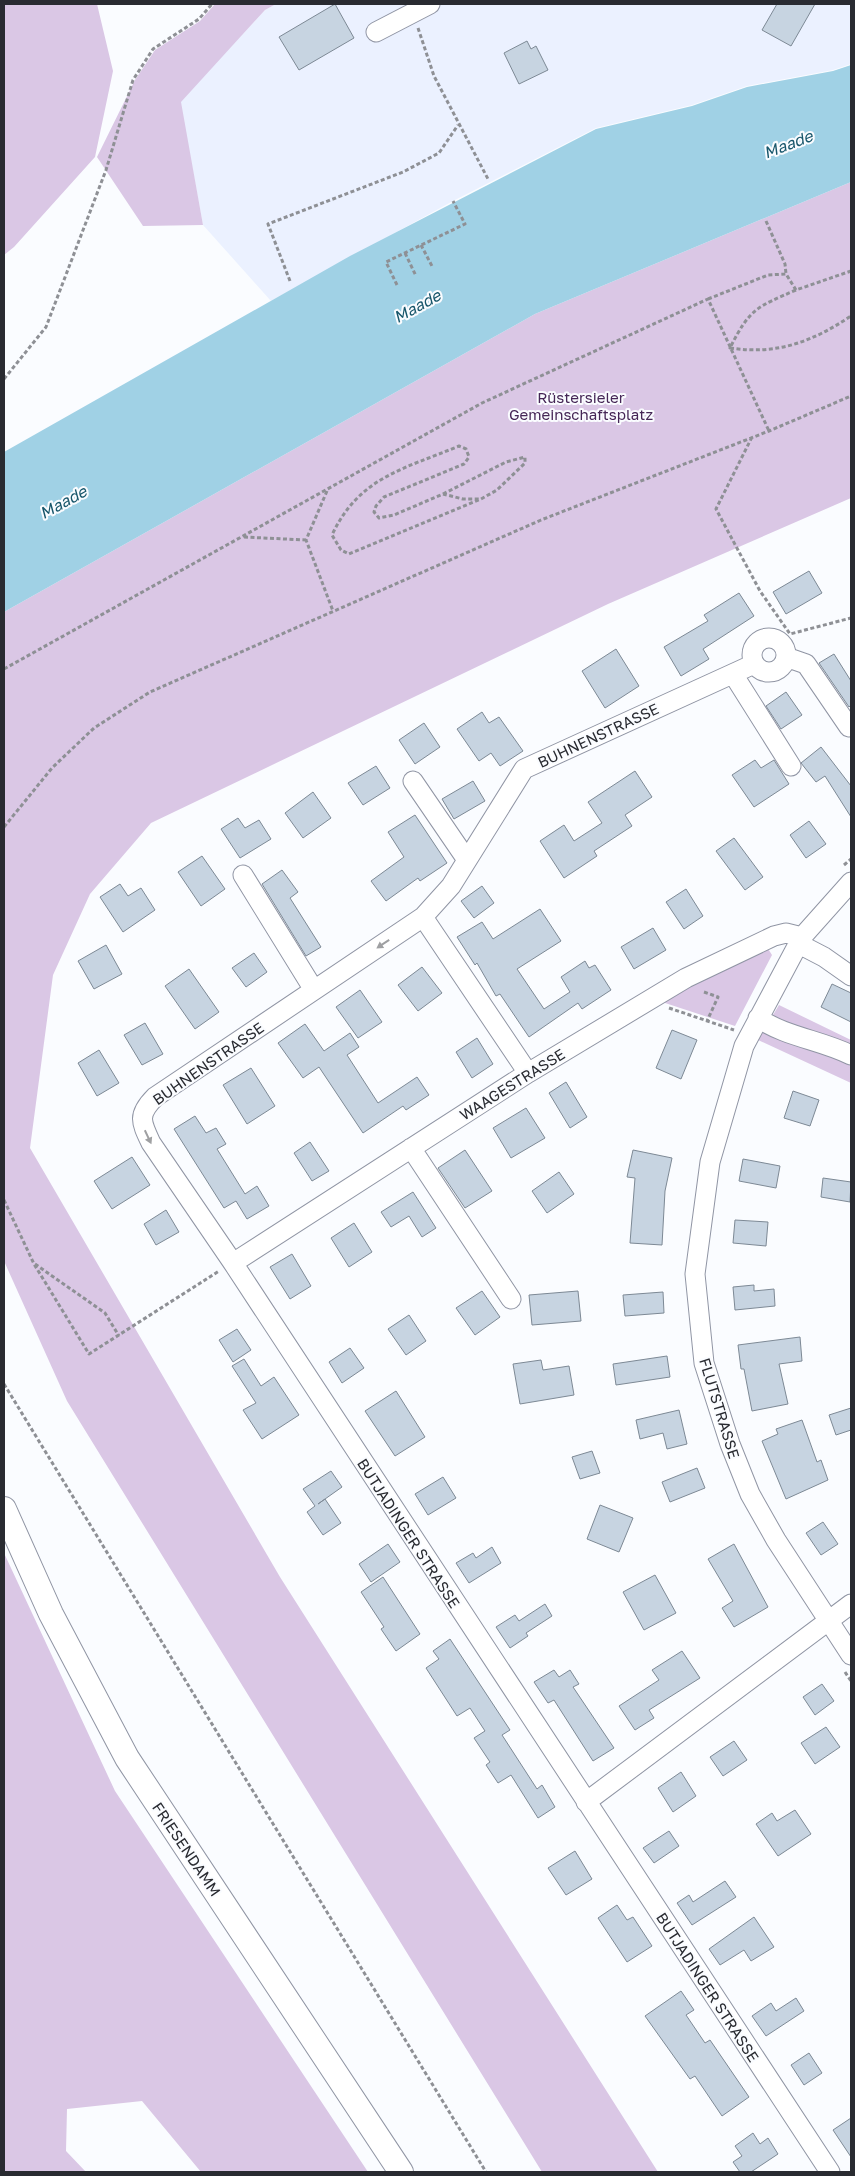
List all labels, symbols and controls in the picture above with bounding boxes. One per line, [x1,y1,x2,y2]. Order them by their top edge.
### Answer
water label: Maade [761,125,817,162]
water label: Maade [390,284,446,327]
park label: Rüstersieler Gemeinschaftsplatz [509,388,653,423]
water label: Maade [36,480,92,523]
street label: BUHNENSTRASSE [535,699,661,771]
one-way arrow [376,939,389,949]
street label: BUHNENSTRASSE [149,1018,267,1108]
street label: WAAGESTRASSE [456,1044,568,1124]
one-way arrow [145,1130,153,1144]
street label: FLUTSTRASSE [696,1355,744,1461]
street label: BUTJADINGER STRASSE [354,1455,464,1611]
street label: FRIESENDAMM [149,1799,225,1899]
street label: BUTJADINGER STRASSE [653,1909,763,2065]

